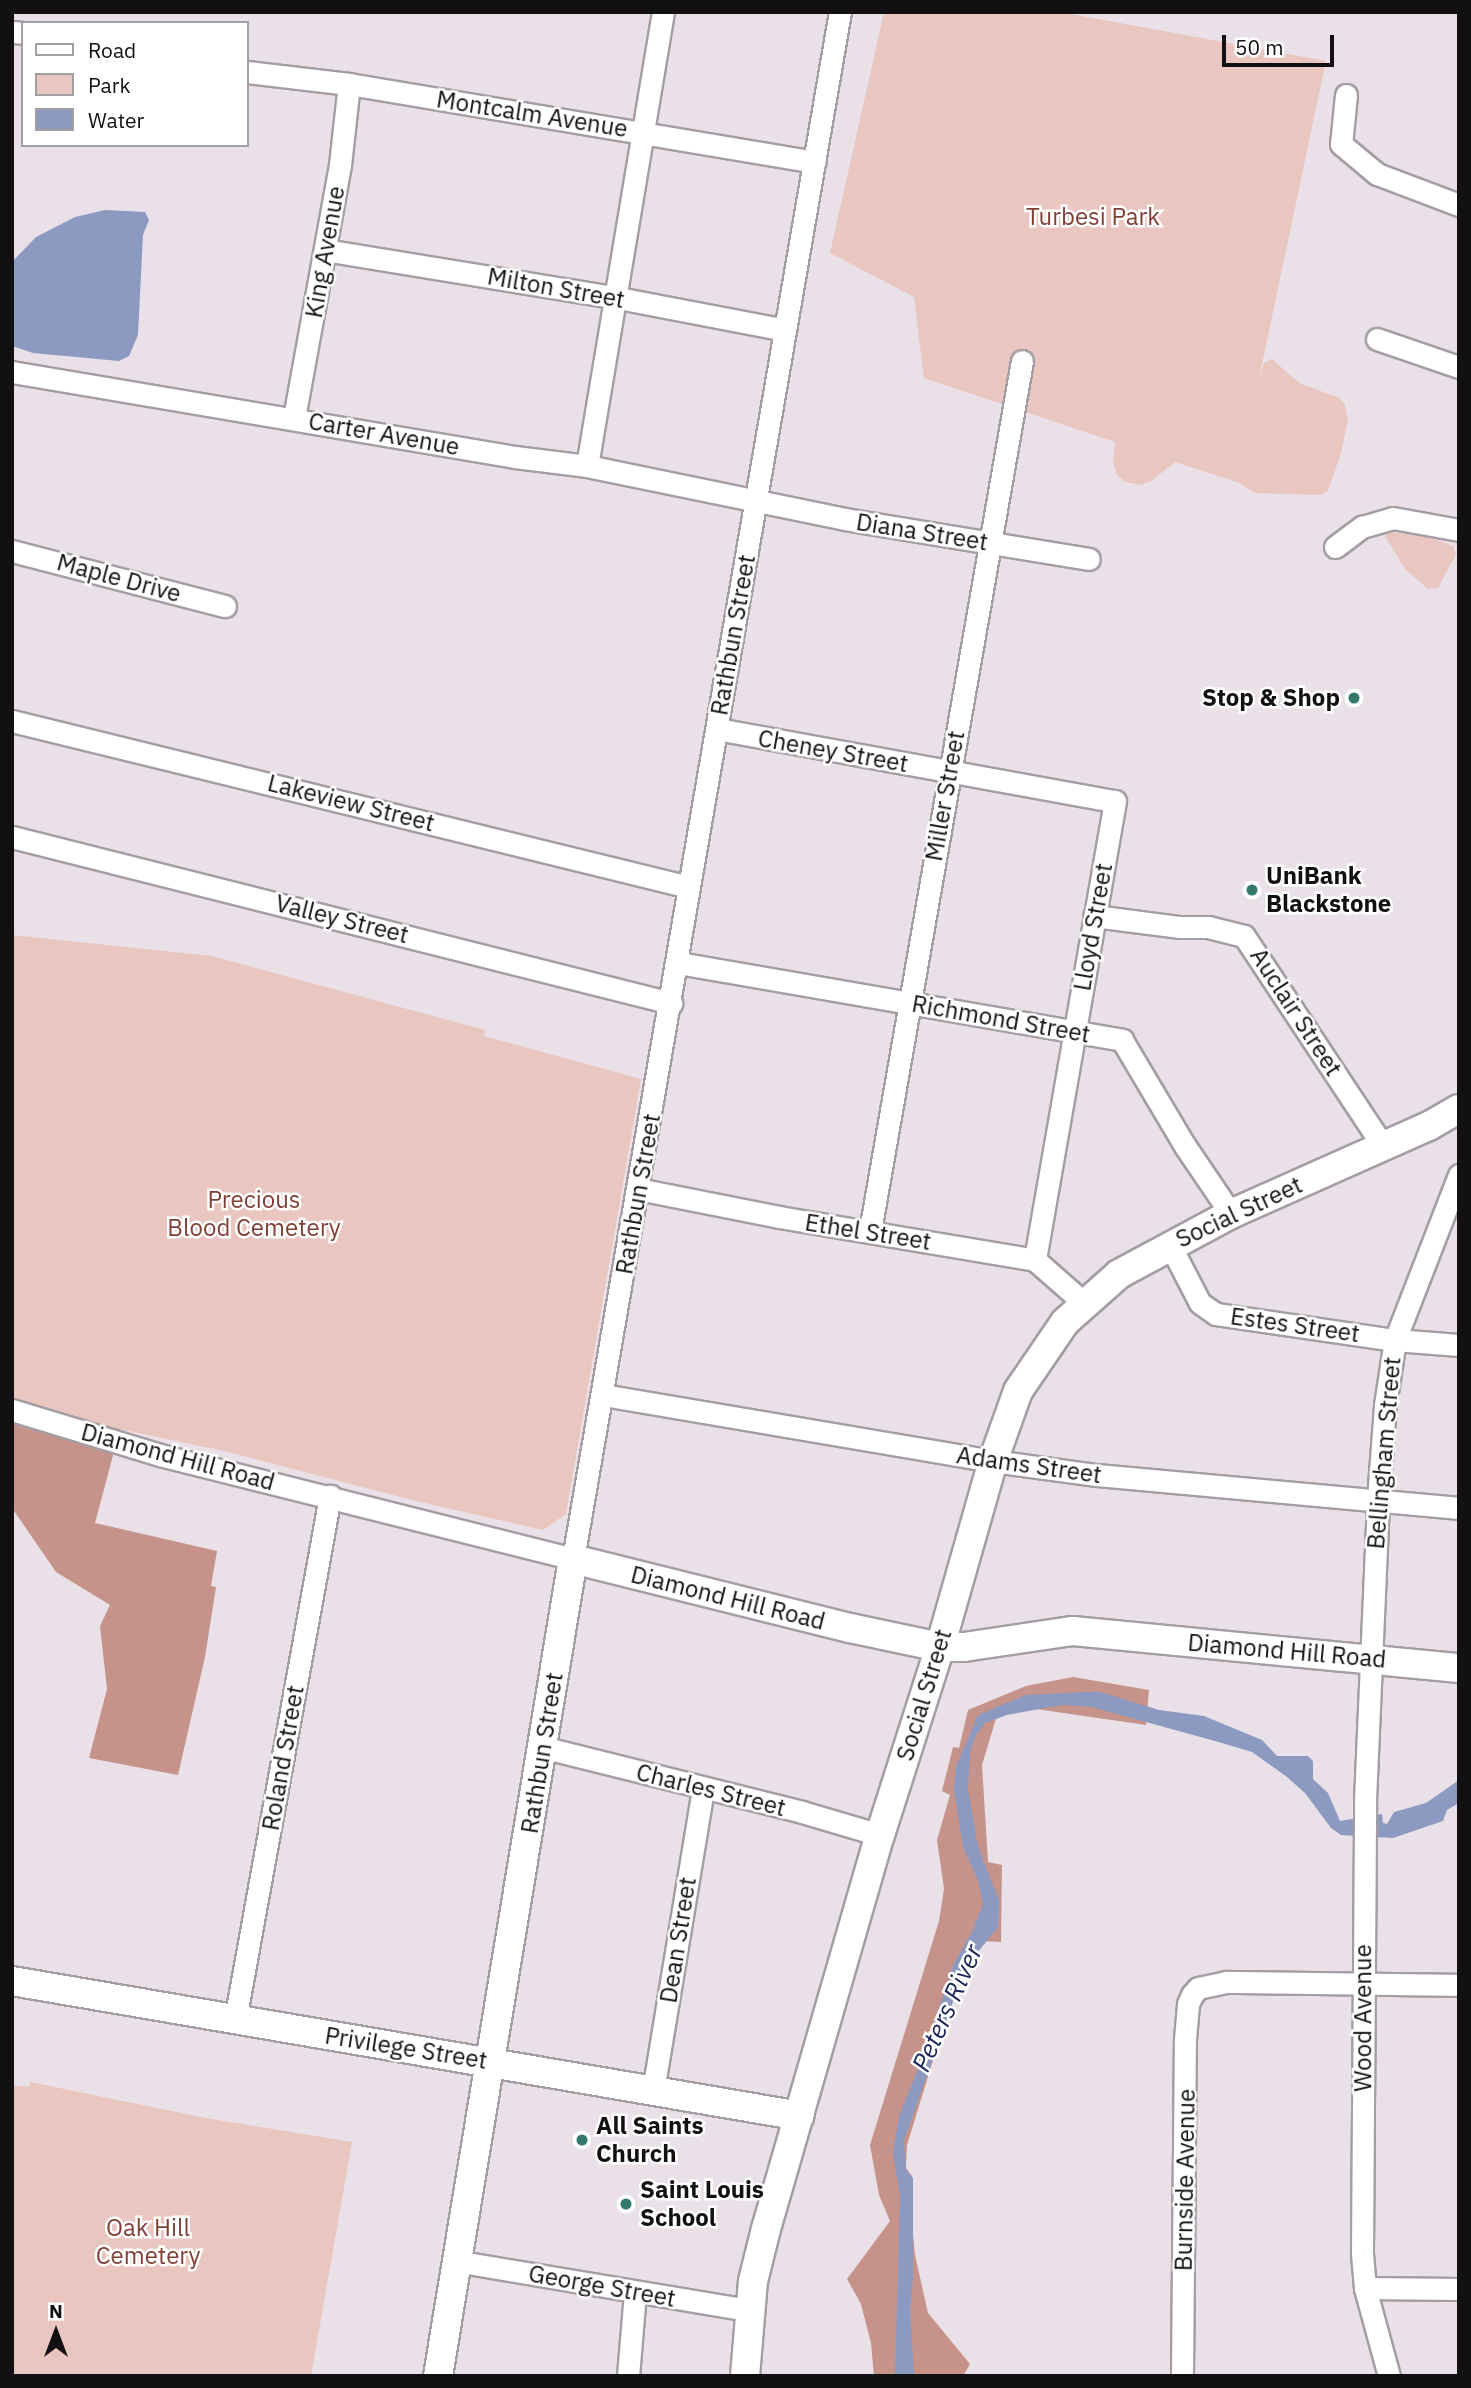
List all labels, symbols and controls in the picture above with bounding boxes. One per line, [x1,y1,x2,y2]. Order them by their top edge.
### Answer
legend [21,21,248,147]
scale bar [1226,21,1338,65]
text: 50 m [1235,33,1284,61]
text: Road [88,36,136,64]
text: Park [88,71,131,99]
street label: Montcalm Avenue [434,85,630,143]
text: Water [88,106,144,134]
street label: King Avenue [299,184,351,320]
park label: Turbesi Park [1026,203,1160,231]
street label: Milton Street [485,262,627,314]
street label: Carter Avenue [306,407,462,461]
street label: Diana Street [854,507,990,557]
street label: Maple Drive [54,548,184,608]
street label: Rathbun Street [705,552,761,718]
place label: Stop & Shop [1202,684,1340,712]
marker: Stop & Shop [1346,690,1362,706]
street label: Cheney Street [756,724,910,778]
street label: Miller Street [919,729,971,863]
street label: Lakeview Street [265,768,437,838]
street label: Lloyd Street [1068,861,1118,993]
place label: UniBank Blackstone [1266,862,1391,918]
marker: UniBank Blackstone [1244,882,1260,898]
street label: Valley Street [272,889,412,949]
street label: Auclair Street [1244,943,1348,1081]
street label: Richmond Street [910,989,1092,1049]
street label: Rathbun Street [610,1111,666,1277]
street label: Social Street [1171,1170,1307,1254]
park label: Precious Blood Cemetery [167,1186,341,1242]
street label: Ethel Street [803,1208,933,1256]
street label: Estes Street [1229,1302,1361,1348]
street label: Bellingham Street [1361,1356,1407,1550]
street label: Diamond Hill Road [78,1417,278,1497]
street label: Adams Street [955,1441,1103,1489]
street label: Diamond Hill Road [628,1560,828,1636]
street label: Social Street [890,1626,958,1764]
street label: Diamond Hill Road [1186,1628,1388,1674]
street label: Rathbun Street [515,1670,569,1836]
street label: Roland Street [256,1683,310,1833]
street label: Charles Street [633,1758,789,1822]
street label: Dean Street [654,1875,702,2005]
water label: Peters River [905,1940,989,2076]
street label: Wood Avenue [1349,1944,1377,2092]
street label: Privilege Street [323,2021,489,2075]
street label: Burnside Avenue [1169,2089,1201,2271]
place label: All Saints Church [596,2112,704,2168]
marker: All Saints Church [574,2132,590,2148]
place label: Saint Louis School [640,2176,764,2232]
marker: Saint Louis School [618,2196,634,2212]
park label: Oak Hill Cemetery [96,2214,200,2270]
street label: George Street [526,2259,678,2313]
north arrow [21,2297,91,2367]
text: N [49,2299,63,2323]

